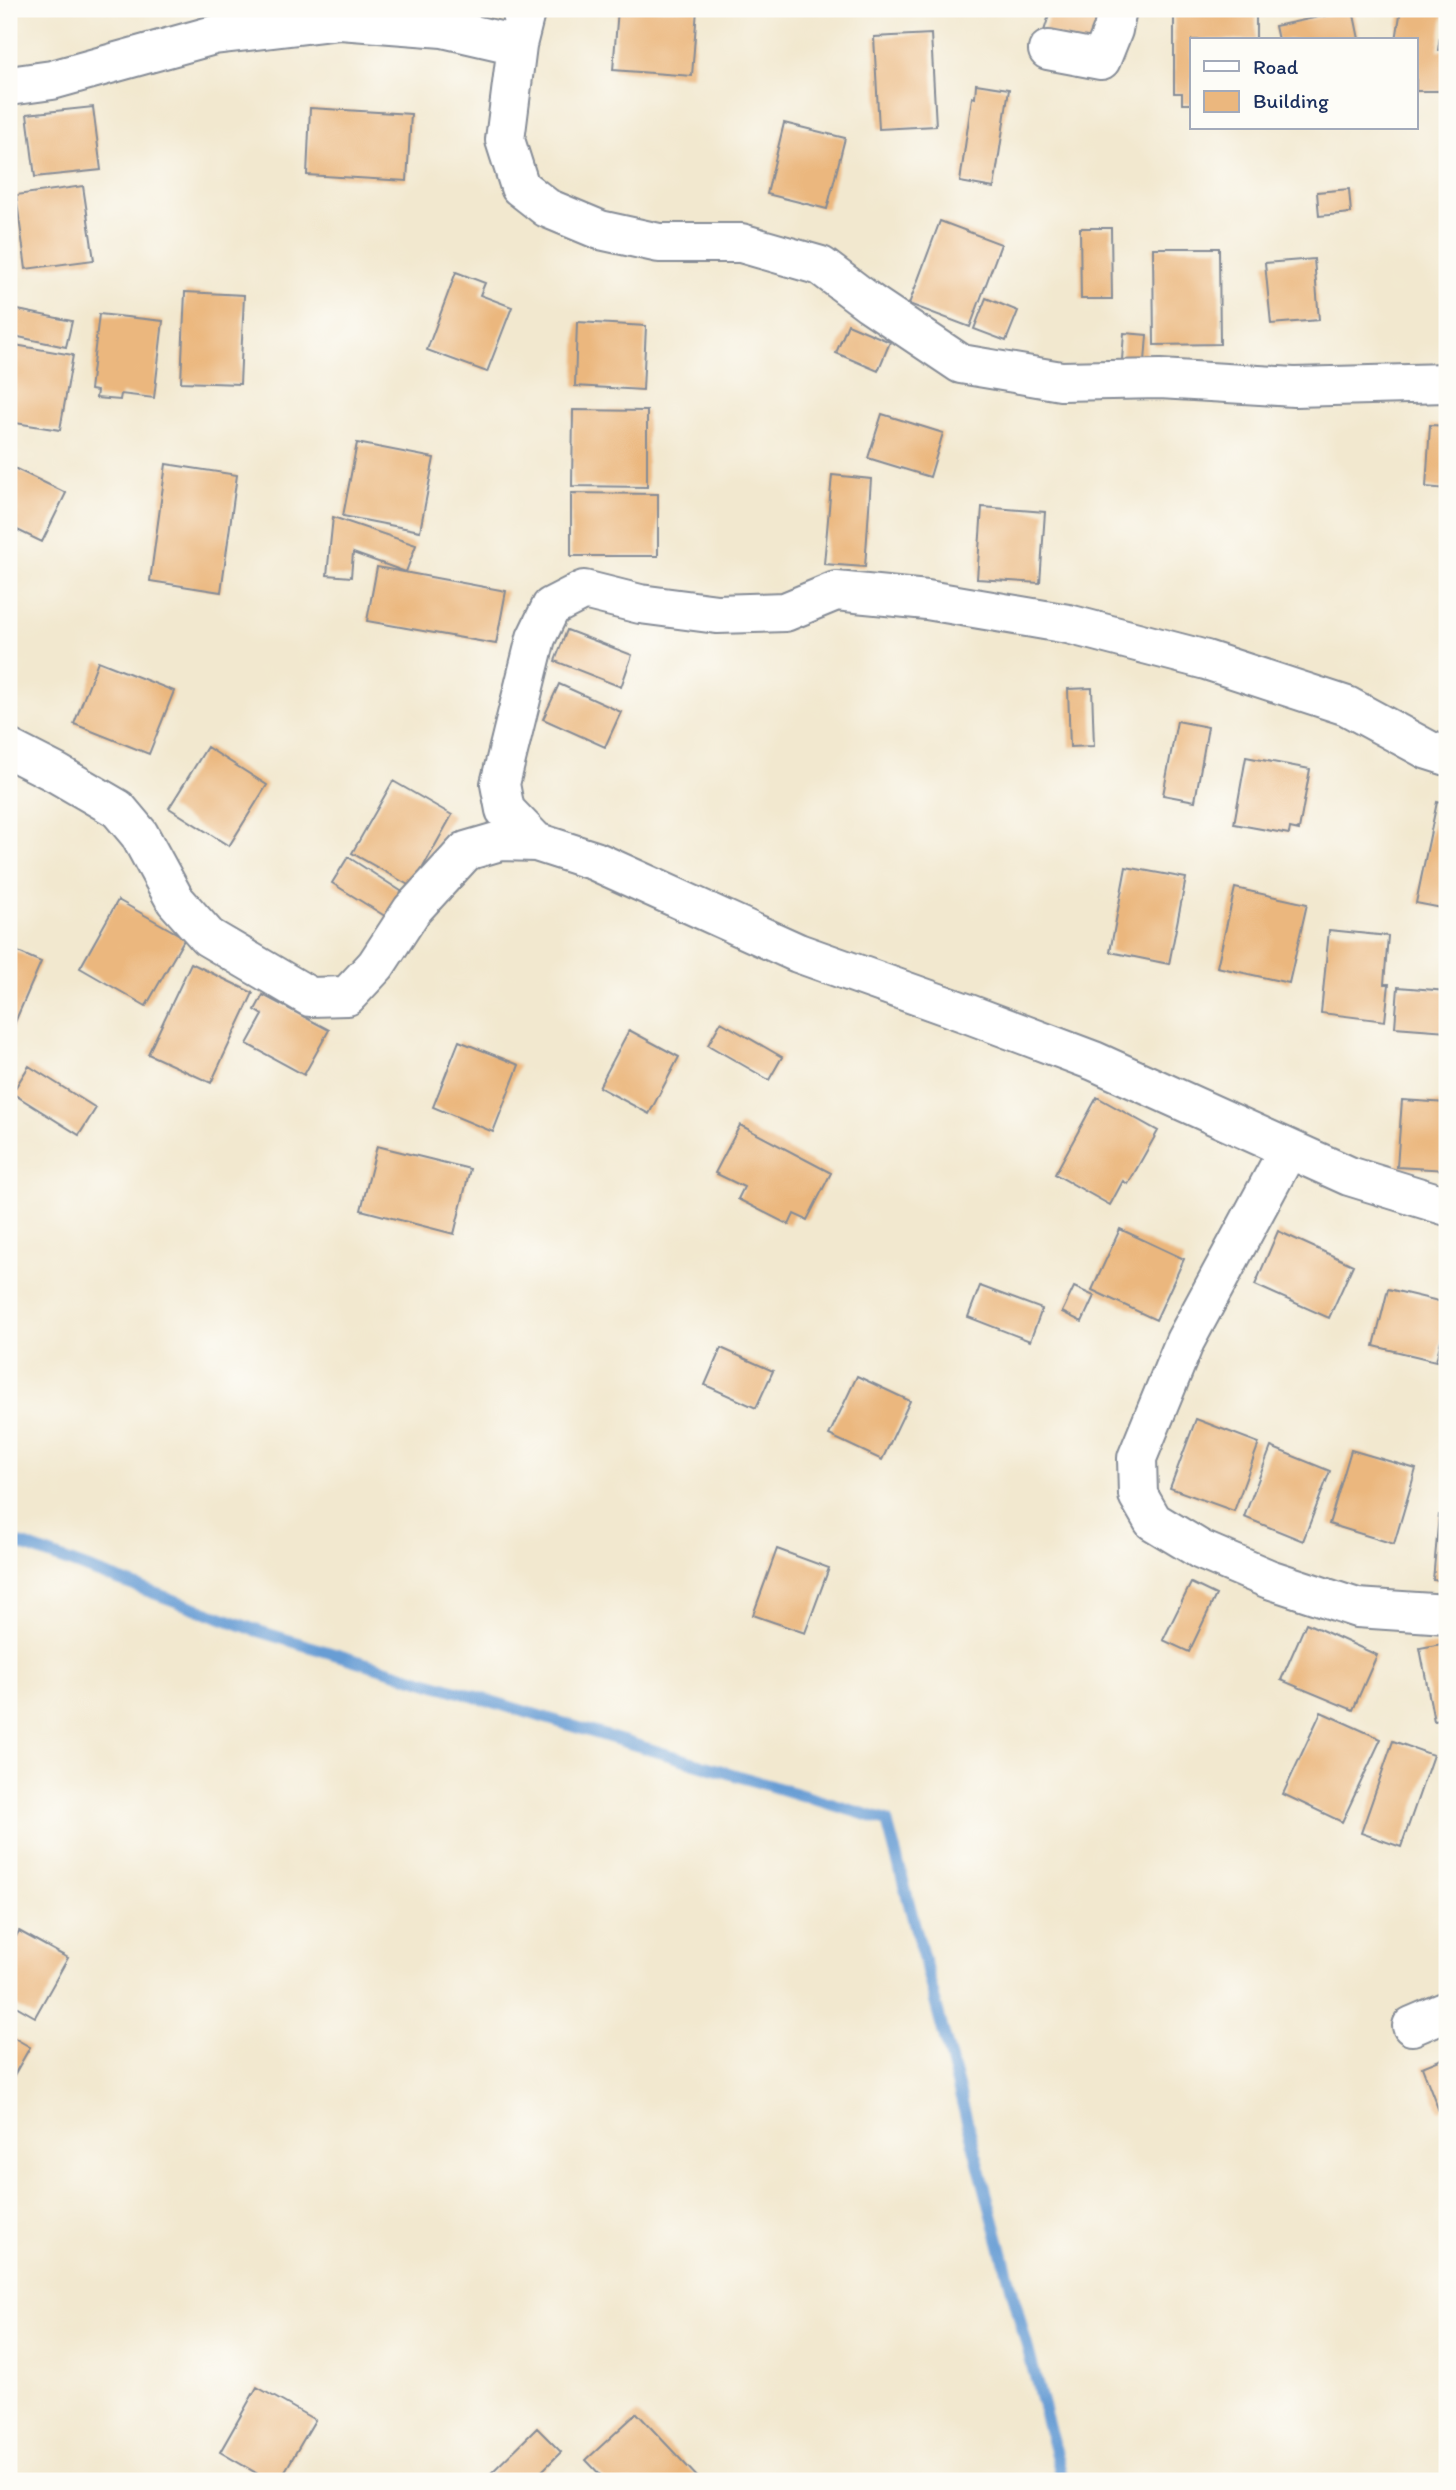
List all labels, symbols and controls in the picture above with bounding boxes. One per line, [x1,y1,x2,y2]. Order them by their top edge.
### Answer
legend [1190,38,1418,130]
text: Road [1253,54,1299,79]
text: Building [1253,88,1329,113]

